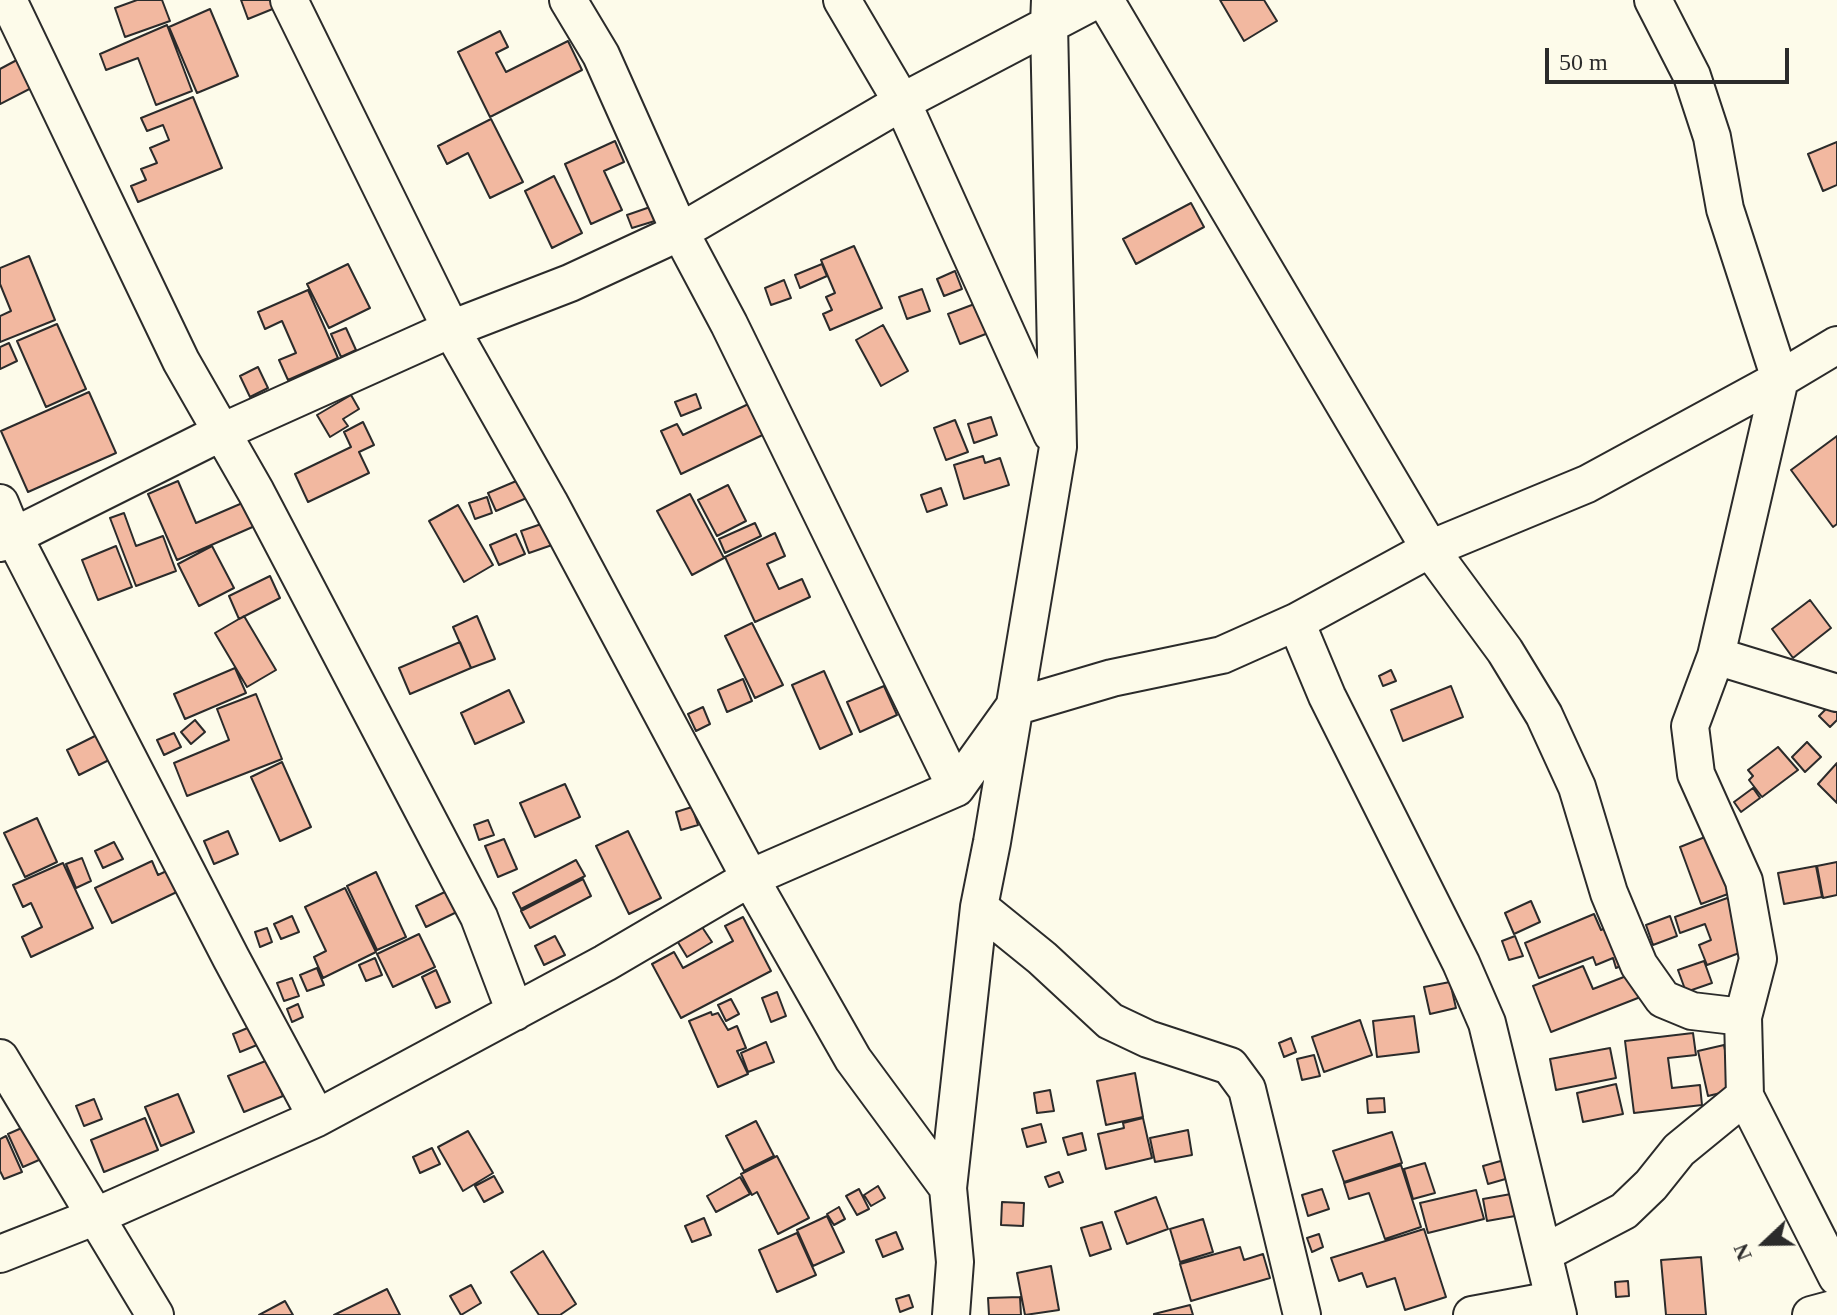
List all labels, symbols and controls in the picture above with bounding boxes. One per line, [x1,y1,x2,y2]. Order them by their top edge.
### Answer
scale bar [1549,32,1793,82]
text: 50 m [1559,49,1608,75]
north arrow [1725,1203,1805,1283]
text: N [1728,1240,1757,1264]

